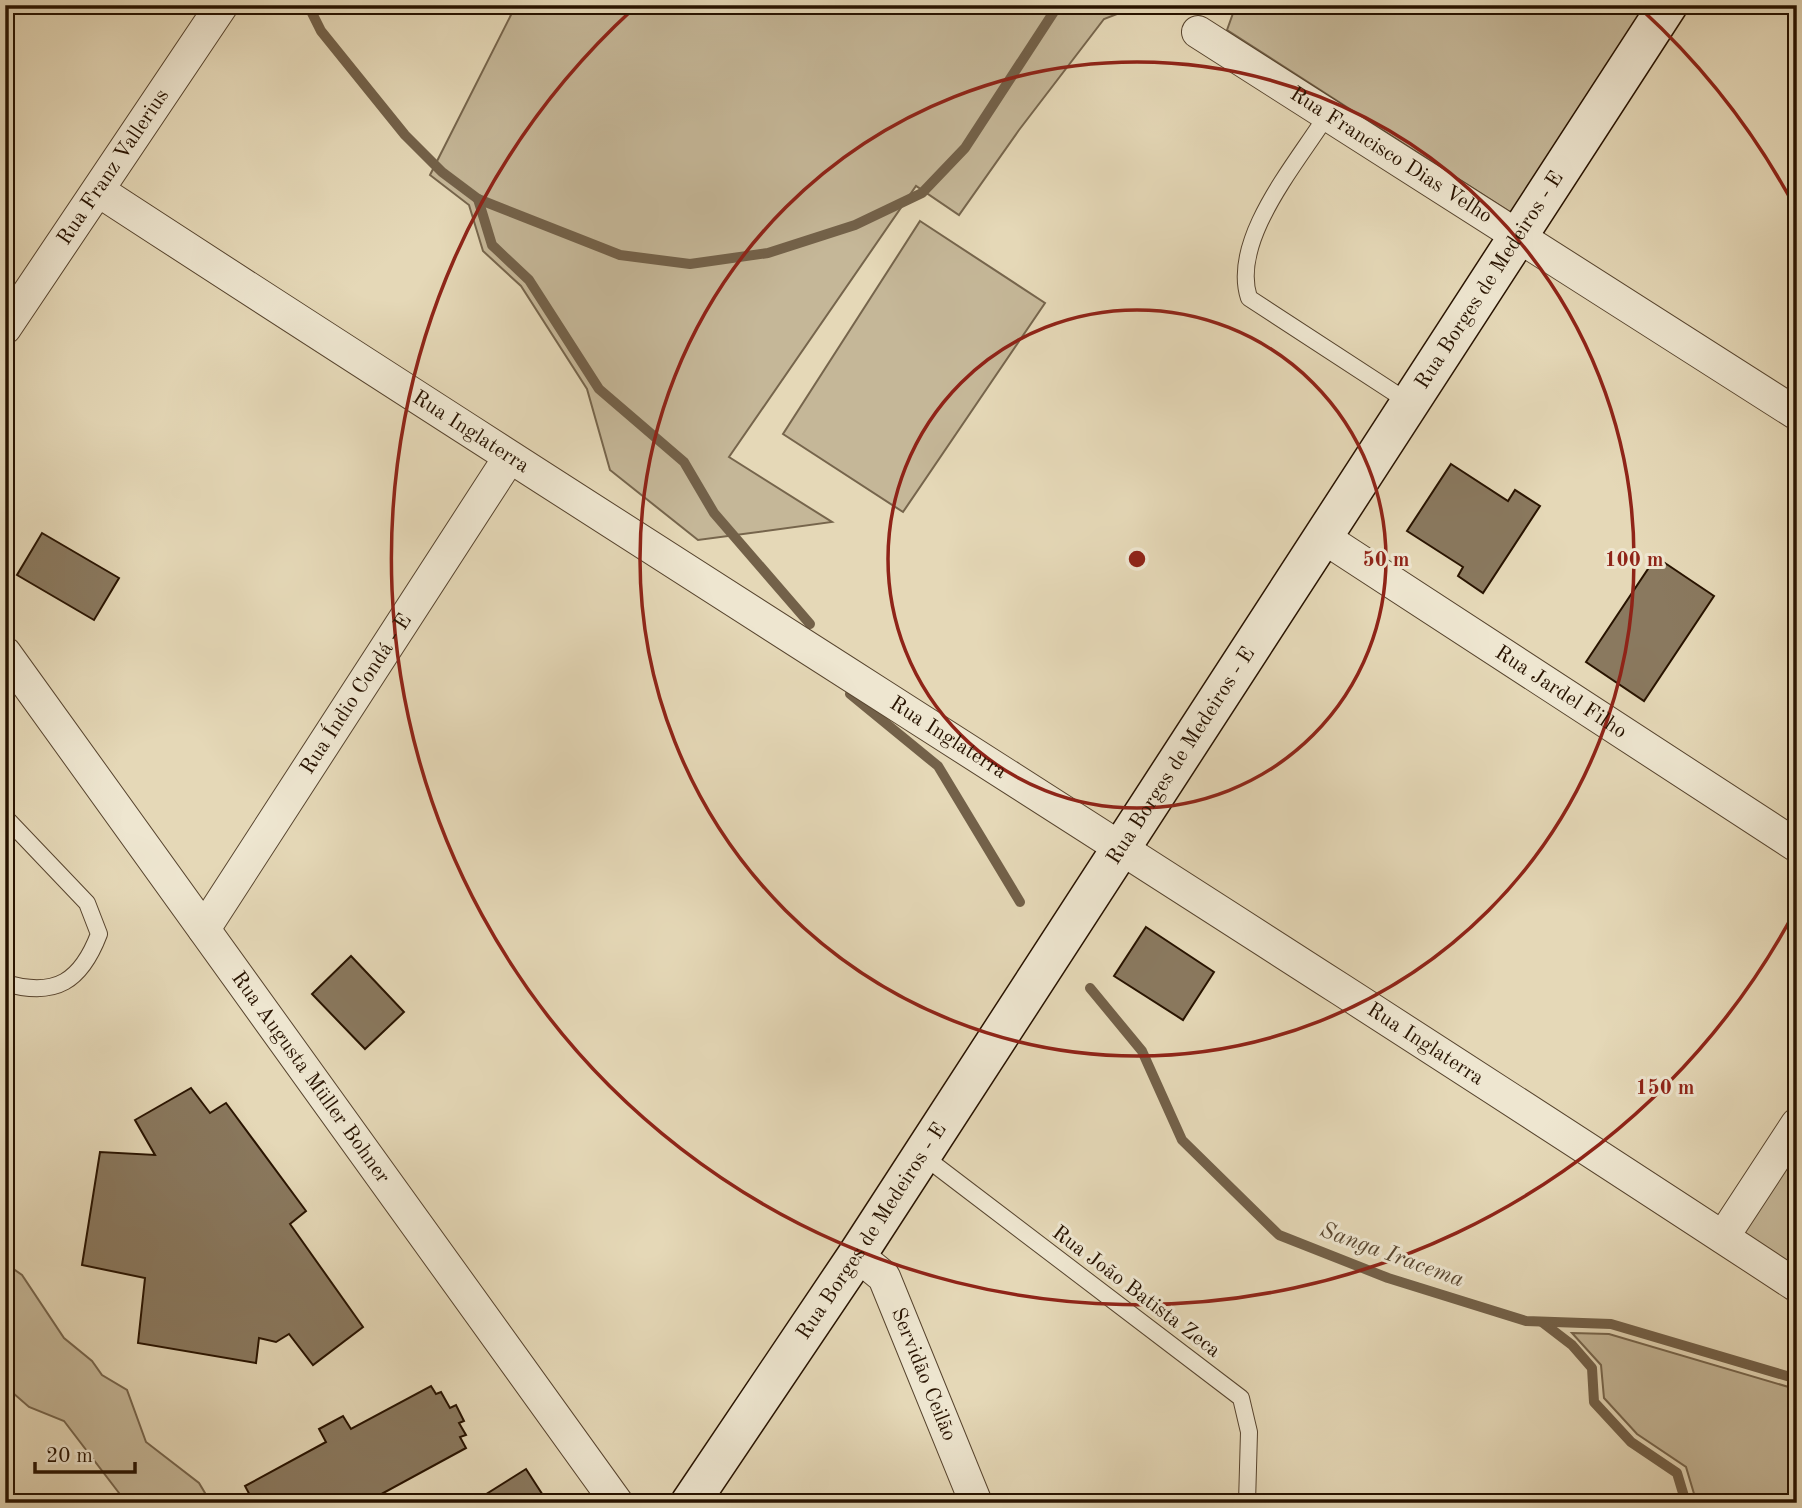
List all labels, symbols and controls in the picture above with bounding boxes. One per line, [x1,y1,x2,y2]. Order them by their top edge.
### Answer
street label: Rua Francisco Dias Velho [1286,83,1496,227]
street label: Rua Franz Vallerius [54,85,173,249]
street label: Rua Borges de Medeiros - E [1411,168,1568,393]
street label: Rua Inglaterra [409,387,533,477]
centre of rings [1125,547,1149,571]
text: 50 m [1362,550,1410,571]
text: 100 m [1604,550,1664,571]
street label: Rua Índio Condá - E [297,610,416,778]
street label: Rua Jardel Filho [1491,642,1631,743]
street label: Rua Borges de Medeiros - E [1103,643,1259,868]
street label: Rua Inglaterra [886,693,1010,783]
street label: Rua Augusta Müller Bohner [227,968,394,1188]
street label: Rua Inglaterra [1363,999,1487,1089]
text: 150 m [1635,1078,1695,1099]
street label: Rua Borges de Medeiros - E [793,1119,950,1343]
water label: Sanga Iracema [1317,1218,1467,1293]
street label: Rua João Batista Zeca [1048,1222,1224,1362]
street label: Servidão Ceilão [887,1305,960,1444]
scale bar [35,1431,135,1475]
text: 20 m [46,1446,93,1467]

